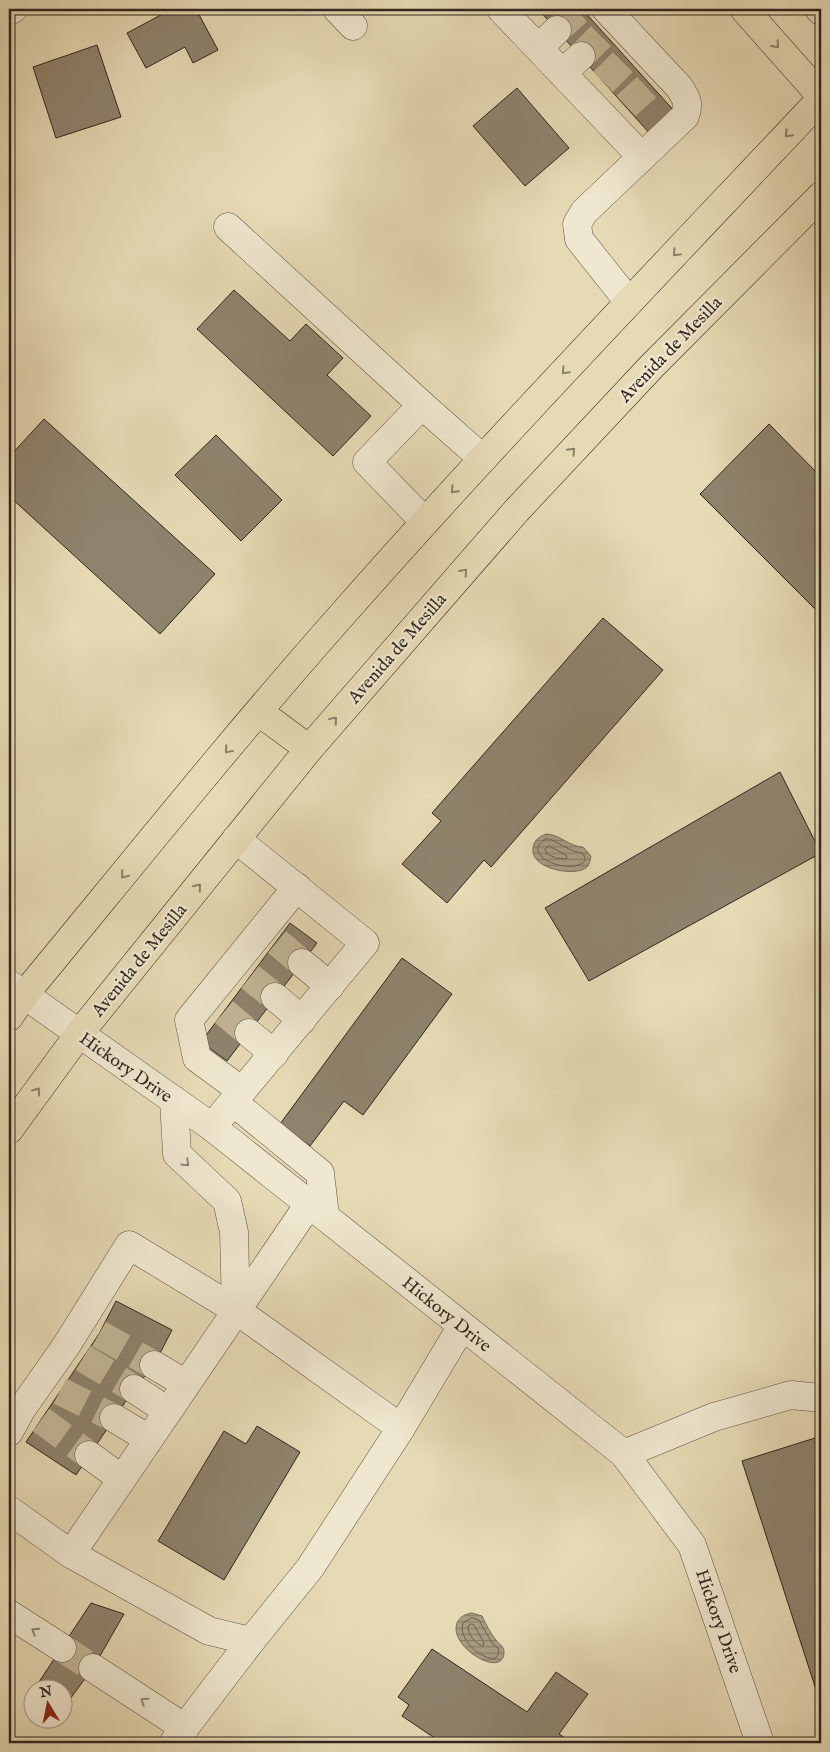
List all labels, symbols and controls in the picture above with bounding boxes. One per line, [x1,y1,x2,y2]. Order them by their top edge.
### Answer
one-way arrow [771,40,780,49]
one-way arrow [785,129,794,138]
one-way arrow [673,247,682,256]
street label: Avenida de Mesilla [614,292,728,409]
one-way arrow [562,365,571,374]
one-way arrow [566,448,575,457]
one-way arrow [451,484,460,493]
one-way arrow [458,568,467,577]
street label: Avenida de Mesilla [343,589,453,710]
one-way arrow [328,717,337,726]
one-way arrow [224,744,233,753]
one-way arrow [120,869,129,878]
one-way arrow [192,884,200,893]
street label: Avenida de Mesilla [87,899,193,1023]
street label: Hickory Drive [74,1028,176,1109]
one-way arrow [32,1088,40,1097]
one-way arrow [181,1157,190,1166]
street label: Hickory Drive [397,1272,495,1358]
street label: Hickory Drive [689,1567,746,1676]
one-way arrow [32,1628,41,1637]
north arrow [22,1680,72,1730]
text: N [37,1682,53,1702]
one-way arrow [141,1698,150,1708]

